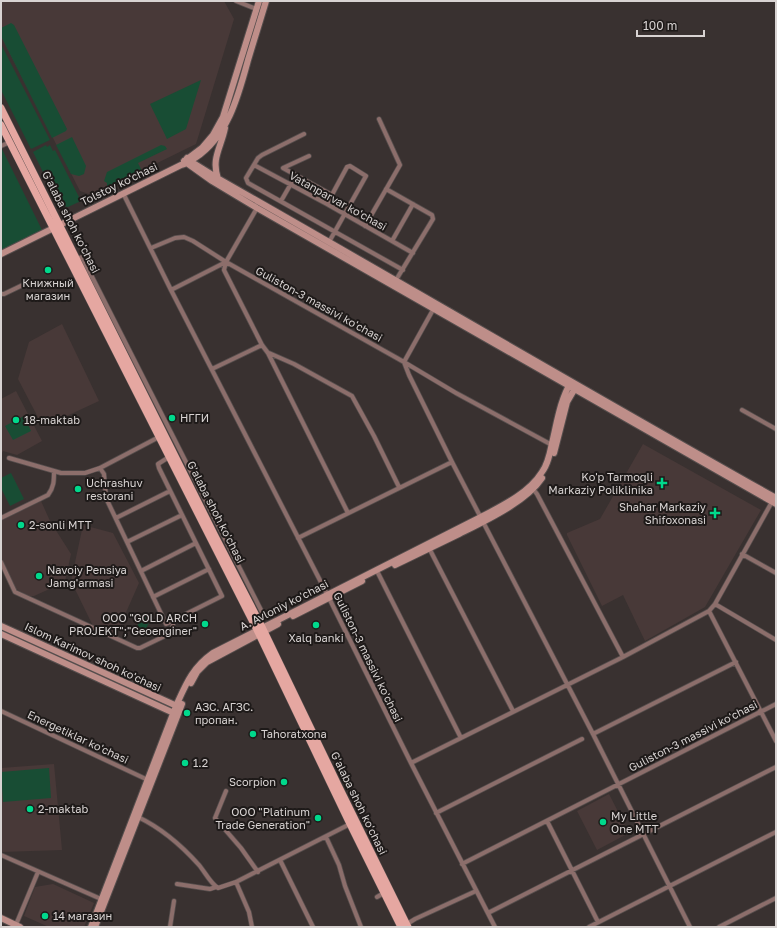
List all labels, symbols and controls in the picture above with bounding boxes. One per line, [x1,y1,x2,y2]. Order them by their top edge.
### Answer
scale bar [637,12,704,38]
text: 100 m [643,18,677,33]
street label: Tolstoy ko'chasi [78,159,159,208]
street label: G'alaba shoh ko'chasi [40,168,103,275]
street label: Vatanparvar ko'chasi [287,168,389,233]
street label: Guliston-3 massivi ko'chasi [254,263,385,344]
marker: Книжный магазин [43,265,53,275]
place label: Книжный магазин [22,276,74,302]
place label: НГГИ [180,411,209,424]
place label: 18-maktab [24,413,80,426]
marker: НГГИ [167,413,177,423]
marker: 18-maktab [11,415,21,425]
street label: G'alaba shoh ko'chasi [185,458,248,565]
place label: Ko'p Tarmoqli Markaziy Poliklinika [548,470,653,496]
place label: Uchrashuv restorani [86,476,143,502]
marker: Ko'p Tarmoqli Markaziy Poliklinika [656,477,668,489]
marker: Uchrashuv restorani [73,484,83,494]
place label: Shahar Markaziy Shifoxonasi [619,500,706,526]
marker: Shahar Markaziy Shifoxonasi [709,507,721,519]
place label: 2-sonli MTT [29,518,92,531]
marker: 2-sonli MTT [16,520,26,530]
place label: Navoiy Pensiya Jamg'armasi [47,563,127,589]
marker: Navoiy Pensiya Jamg'armasi [34,571,44,581]
street label: A. Avloniy ko'chasi [237,577,330,632]
street label: Guliston-3 massivi ko'chasi [331,590,406,724]
place label: ООО "GOLD ARCH PROJEKT";"Geoenginer" [69,611,197,637]
street label: Islom Karimov shoh ko'chasi [23,619,164,694]
marker: ООО "GOLD ARCH PROJEKT";"Geoenginer" [200,619,210,629]
marker: Xalq banki [311,620,321,630]
place label: Xalq banki [288,631,344,644]
street label: Guliston-3 massivi ko'chasi [626,697,759,774]
place label: АЗС. АГЗС. пропан. [195,700,253,726]
street label: Energetiklar ko'chasi [26,707,131,766]
marker: АЗС. АГЗС. пропан. [182,708,192,718]
place label: Tahoratxona [261,727,327,740]
marker: Tahoratxona [248,729,258,739]
street label: G'alaba shoh ko'chasi [329,749,390,857]
place label: 1.2 [193,756,208,769]
marker: 1.2 [180,758,190,768]
place label: Scorpion [229,775,276,788]
marker: Scorpion [279,777,289,787]
place label: 2-maktab [38,802,89,815]
marker: 2-maktab [25,804,35,814]
place label: OOO "Platinum Trade Generation" [215,805,310,831]
place label: My Little One MTT [611,809,659,835]
marker: OOO "Platinum Trade Generation" [313,813,323,823]
marker: My Little One MTT [598,817,608,827]
place label: 14 магазин [53,909,112,922]
marker: 14 магазин [40,911,50,921]

